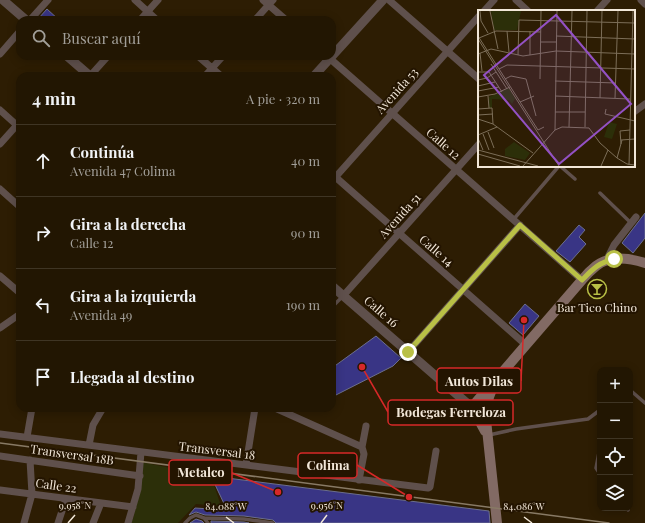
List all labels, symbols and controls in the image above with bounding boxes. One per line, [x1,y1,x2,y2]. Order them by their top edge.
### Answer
inset map [478,10,635,167]
search box [16,16,336,60]
icon: search [30,27,52,49]
text: Buscar aquí [62,28,141,48]
street label: Avenida 53 [371,64,421,117]
text: 4 min [32,87,76,109]
text: A pie · 320 m [246,90,320,107]
street label: Calle 12 [423,124,464,163]
text: Continúa [70,142,134,162]
icon: ahead [32,150,54,172]
text: 40 m [291,152,320,169]
text: Avenida 47 Colima [70,162,176,179]
street label: Avenida 51 [374,189,424,242]
text: Gira a la derecha [70,214,186,234]
icon: right [32,222,54,244]
text: 90 m [291,224,320,241]
street label: Calle 14 [416,231,457,270]
text: Calle 12 [70,234,114,251]
route start [605,250,623,268]
bar icon: Bar Tico Chino [586,278,608,300]
text: Gira a la izquierda [70,286,196,306]
street label: Calle 16 [361,292,402,331]
icon: left [32,294,54,316]
text: 190 m [286,296,320,313]
place label: Bar Tico Chino [557,299,638,315]
text: Avenida 49 [70,306,132,323]
route end [399,343,417,361]
icon: arrive [32,366,54,388]
text: Llegada al destino [70,367,194,387]
map controls [597,367,633,511]
button: + [597,367,633,403]
callout: Autos Dilas [437,368,521,393]
text: Autos Dilas [444,372,513,389]
callout: Bodegas Ferreloza [388,400,513,425]
text: Bodegas Ferreloza [396,403,506,420]
button: − [597,403,633,439]
street label: Transversal 18 [178,437,256,463]
button: locate [597,439,633,475]
street label: Transversal 18B [29,440,115,468]
callout: Colima [298,453,357,478]
text: Colima [306,456,350,473]
callout: Metalco [169,460,232,485]
text: Metalco [177,463,225,480]
street label: Calle 22 [34,474,78,496]
button: layers [597,475,633,511]
text: 9.958°N [59,498,91,512]
text: 9.956°N [311,498,343,512]
text: 84.088°W [205,499,248,513]
text: 84.086°W [503,499,546,513]

